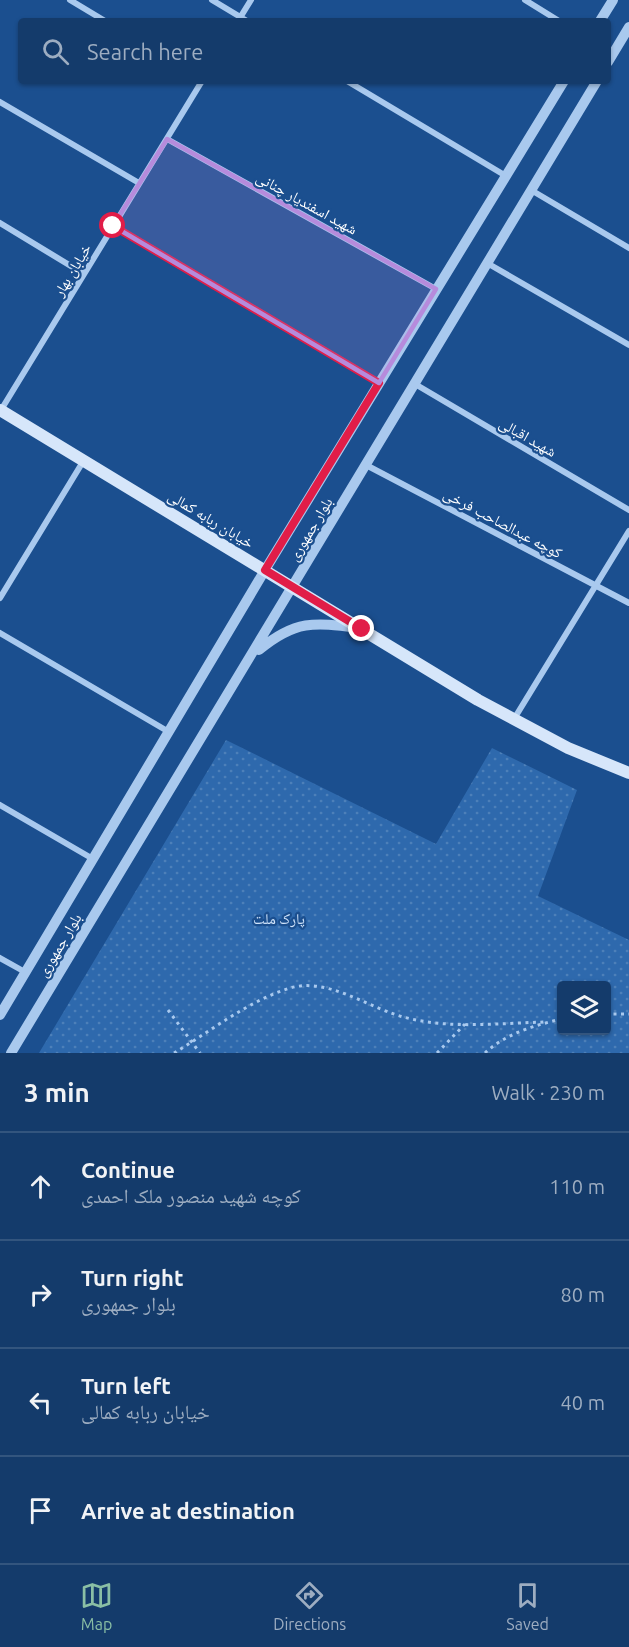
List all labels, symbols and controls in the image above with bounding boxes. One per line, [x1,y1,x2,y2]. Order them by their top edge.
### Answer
search box [18,18,611,84]
icon: search [39,35,72,68]
text: Search here [87,39,203,64]
street label: شهید اسفندیار چنانی [253,168,360,240]
route start [99,212,125,238]
street label: خیابان بهار [49,240,96,301]
street label: شهید اقبالی [495,414,560,462]
street label: کوچه عبدالصاحب فرخی [440,485,565,563]
street label: خیابان ربابه کمالی [164,487,257,553]
street label: بلوار جمهوری [284,494,337,565]
route end [348,615,374,641]
street label: بلوار جمهوری [33,910,86,981]
park label: پارک ملت [253,910,305,928]
map controls [557,981,611,1035]
button: layers [557,981,611,1035]
text: 3 min [24,1078,90,1107]
text: Walk · 230 m [492,1081,605,1104]
text: Continue [81,1157,175,1182]
icon: ahead [24,1170,57,1203]
text: 110 m [549,1175,605,1198]
text: کوچه شهید منصور ملک احمدی [81,1184,301,1207]
text: Turn right [81,1265,183,1290]
icon: right [24,1278,57,1311]
text: 80 m [561,1283,605,1306]
text: بلوار جمهوری [81,1292,176,1315]
text: Turn left [81,1373,171,1398]
icon: left [24,1386,57,1419]
text: 40 m [561,1391,605,1414]
text: خیابان ربابه کمالی [81,1400,210,1423]
icon: arrive [24,1494,57,1527]
text: Arrive at destination [81,1498,295,1523]
tab: Map [80,1579,113,1633]
tab: Directions [273,1579,346,1633]
tab: Saved [506,1579,549,1633]

